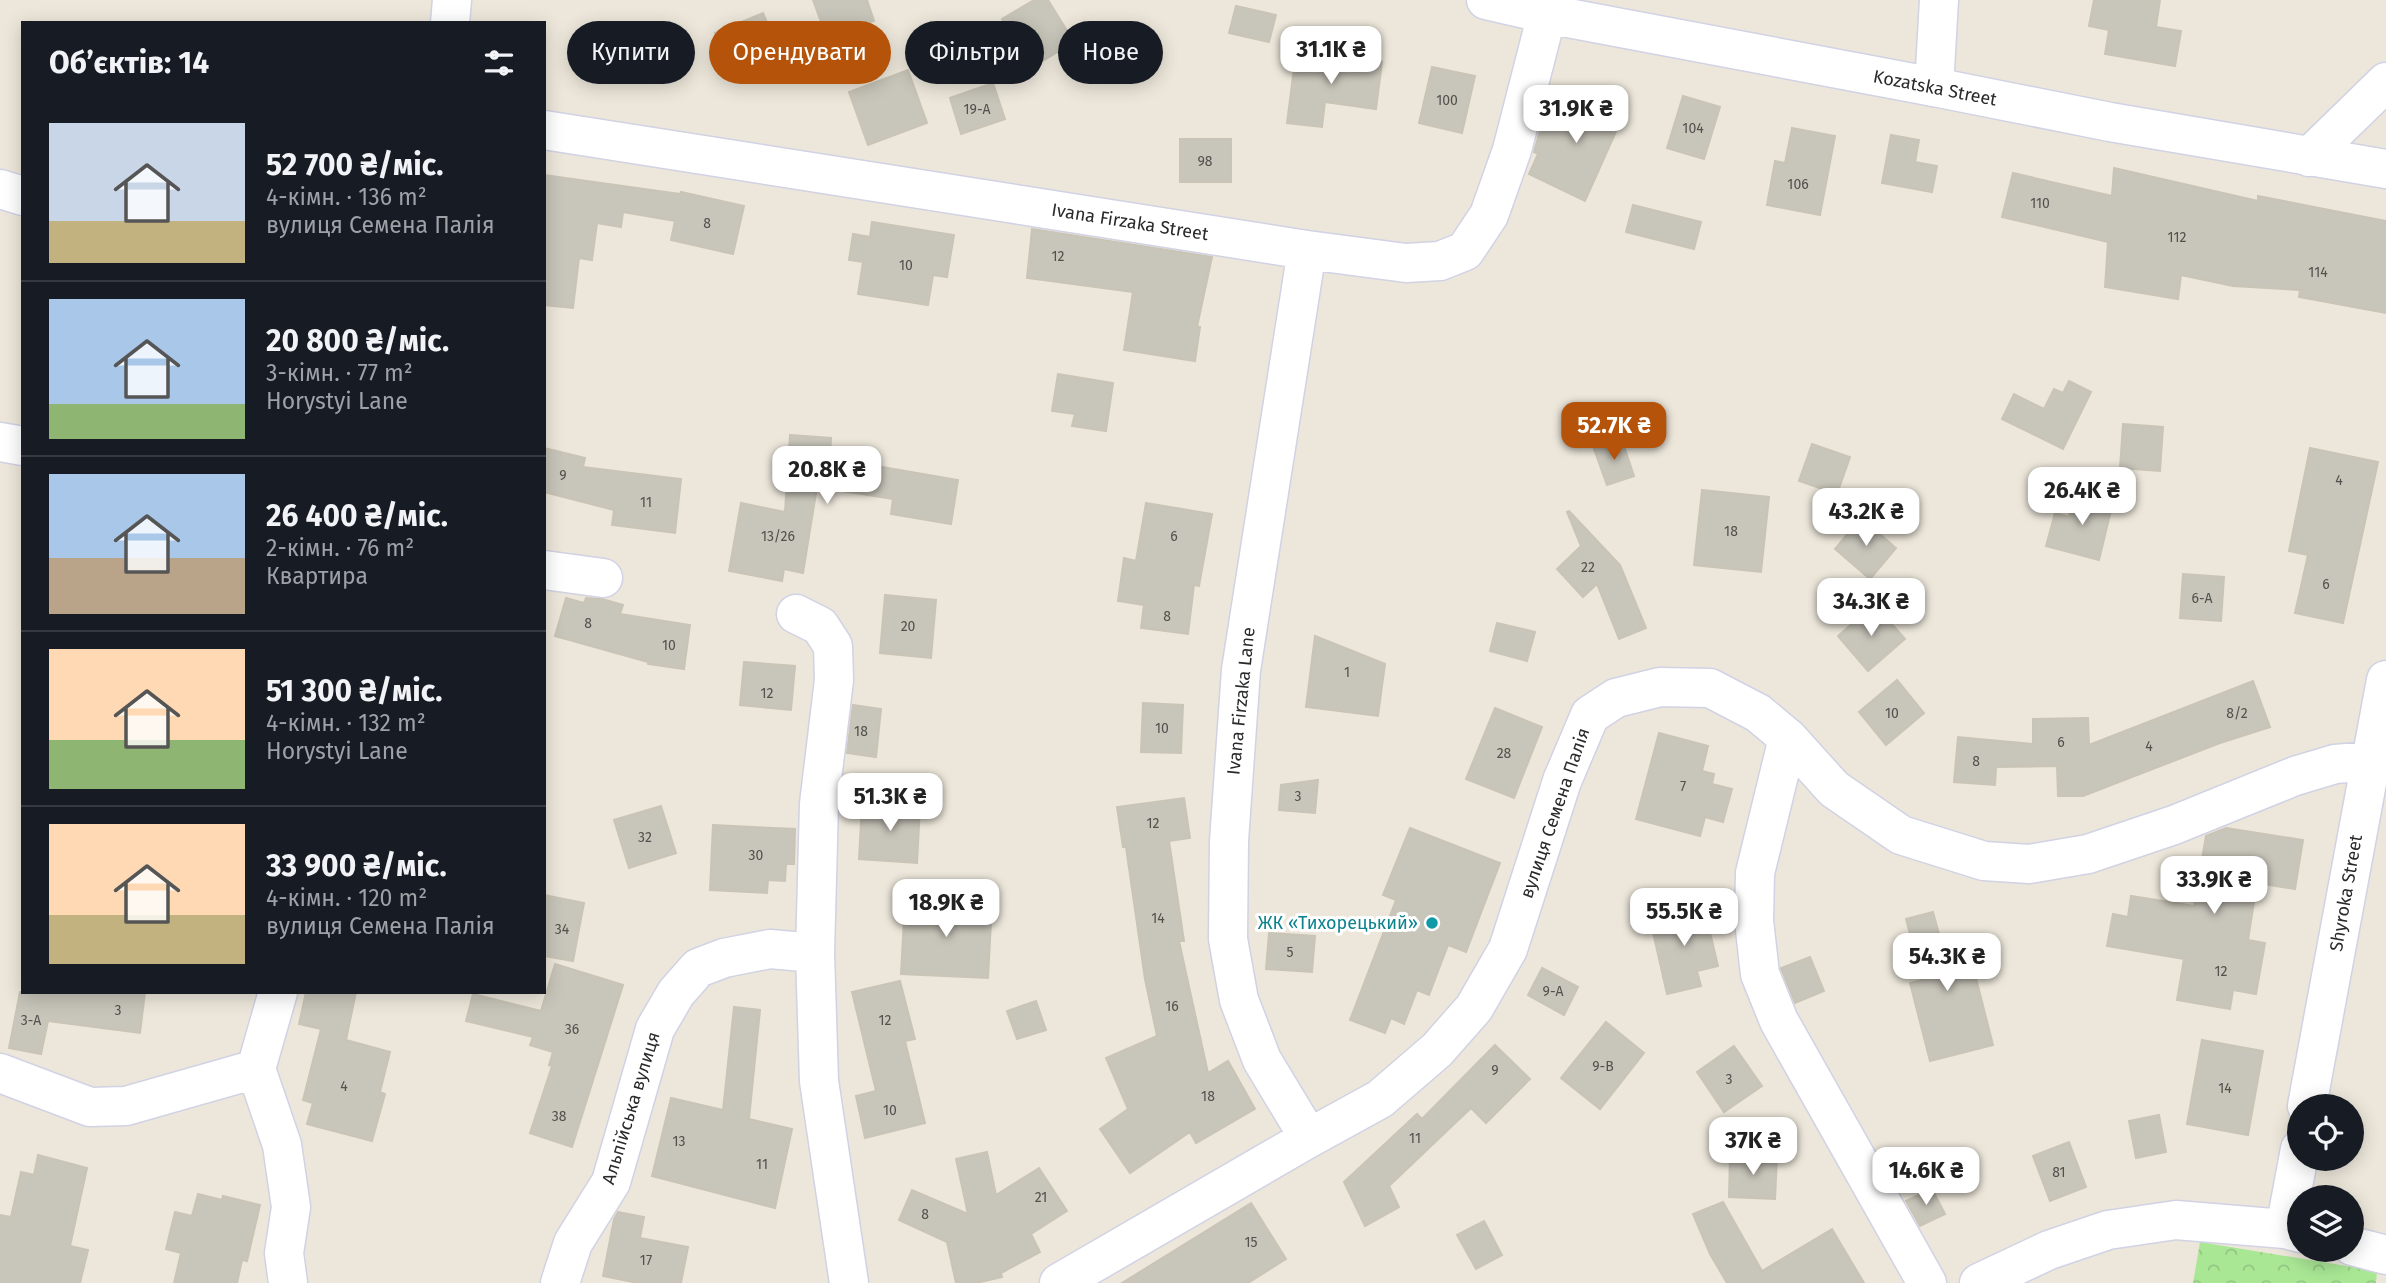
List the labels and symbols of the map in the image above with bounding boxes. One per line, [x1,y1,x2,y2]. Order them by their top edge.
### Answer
pin: 31.1K ₴ [1266,27,1396,86]
street label: Kozatska Street [1871,65,1999,111]
pin: 31.9K ₴ [1511,86,1641,145]
house number: 100 [1436,92,1458,109]
house number: 19-А [964,101,990,118]
house number: 104 [1682,120,1704,137]
house number: 98 [1197,153,1213,170]
house number: 106 [1787,176,1809,193]
house number: 110 [2030,195,2050,212]
street label: Ivana Firzaka Street [1050,199,1211,245]
house number: 8 [703,215,711,232]
house number: 112 [2168,229,2186,246]
house number: 12 [1052,248,1065,265]
house number: 10 [899,257,913,274]
house number: 114 [2308,264,2328,281]
pin: 52.7K ₴ [1549,402,1679,462]
pin: 20.8K ₴ [762,447,892,506]
house number: 9 [559,467,567,484]
pin: 26.4K ₴ [2017,468,2147,527]
house number: 4 [2335,472,2343,489]
pin: 43.2K ₴ [1801,489,1931,548]
house number: 11 [640,494,652,511]
house number: 18 [1724,523,1738,540]
house number: 13/26 [761,528,795,545]
house number: 6 [1170,528,1178,545]
house number: 22 [1581,559,1595,576]
house number: 6 [2322,576,2330,593]
pin: 34.3K ₴ [1806,578,1936,638]
house number: 6-А [2192,590,2213,607]
house number: 8 [1163,608,1171,625]
house number: 8 [584,615,592,632]
house number: 20 [901,618,916,635]
street label: Ivana Firzaka Lane [1222,626,1260,776]
house number: 10 [662,637,676,654]
house number: 1 [1344,664,1350,681]
house number: 12 [761,685,774,702]
house number: 10 [1885,705,1899,722]
house number: 8/2 [2226,705,2248,722]
house number: 10 [1155,720,1169,737]
house number: 18 [854,723,868,740]
street label: вулиця Семена Палія [1515,725,1595,901]
house number: 6 [2057,734,2065,751]
house number: 4 [2145,738,2153,755]
house number: 28 [1497,745,1512,762]
house number: 8 [1972,753,1980,770]
pin: 51.3K ₴ [825,774,955,833]
house number: 7 [1680,778,1686,795]
house number: 3 [1295,788,1302,805]
house number: 12 [1147,815,1160,832]
house number: 32 [638,829,652,846]
street label: Shyroka Street [2325,832,2367,953]
house number: 30 [749,847,764,864]
pin: 33.9K ₴ [2149,856,2279,916]
pin: 18.9K ₴ [881,880,1011,939]
pin: 55.5K ₴ [1619,888,1749,948]
house number: 14 [1151,910,1165,927]
place label: ЖК «Тихорецький» [1258,912,1418,934]
marker: ЖК «Тихорецький» [1424,915,1440,931]
house number: 34 [555,921,570,938]
pin: 54.3K ₴ [1882,934,2012,993]
house number: 5 [1286,944,1294,961]
house number: 12 [2215,963,2228,980]
house number: 9-А [1543,983,1563,1000]
house number: 16 [1165,998,1179,1015]
house number: 3 [115,1002,122,1019]
house number: 3-А [21,1012,41,1029]
house number: 12 [879,1012,892,1029]
house number: 36 [565,1021,579,1038]
street label: Альпійська вулиця [597,1029,665,1187]
house number: 9-В [1592,1058,1614,1075]
house number: 9 [1491,1062,1499,1079]
house number: 3 [1726,1071,1733,1088]
house number: 4 [340,1078,348,1095]
house number: 14 [2218,1080,2232,1097]
house number: 18 [1201,1088,1215,1105]
house number: 10 [883,1102,897,1119]
house number: 38 [552,1108,567,1125]
pin: 37K ₴ [1704,1118,1802,1177]
house number: 11 [1409,1130,1421,1147]
house number: 13 [672,1133,686,1150]
pin: 14.6K ₴ [1861,1148,1991,1207]
house number: 11 [756,1156,768,1173]
house number: 81 [2052,1164,2066,1181]
house number: 21 [1035,1189,1047,1206]
house number: 8 [921,1206,929,1223]
house number: 15 [1244,1234,1258,1251]
house number: 17 [640,1252,652,1269]

